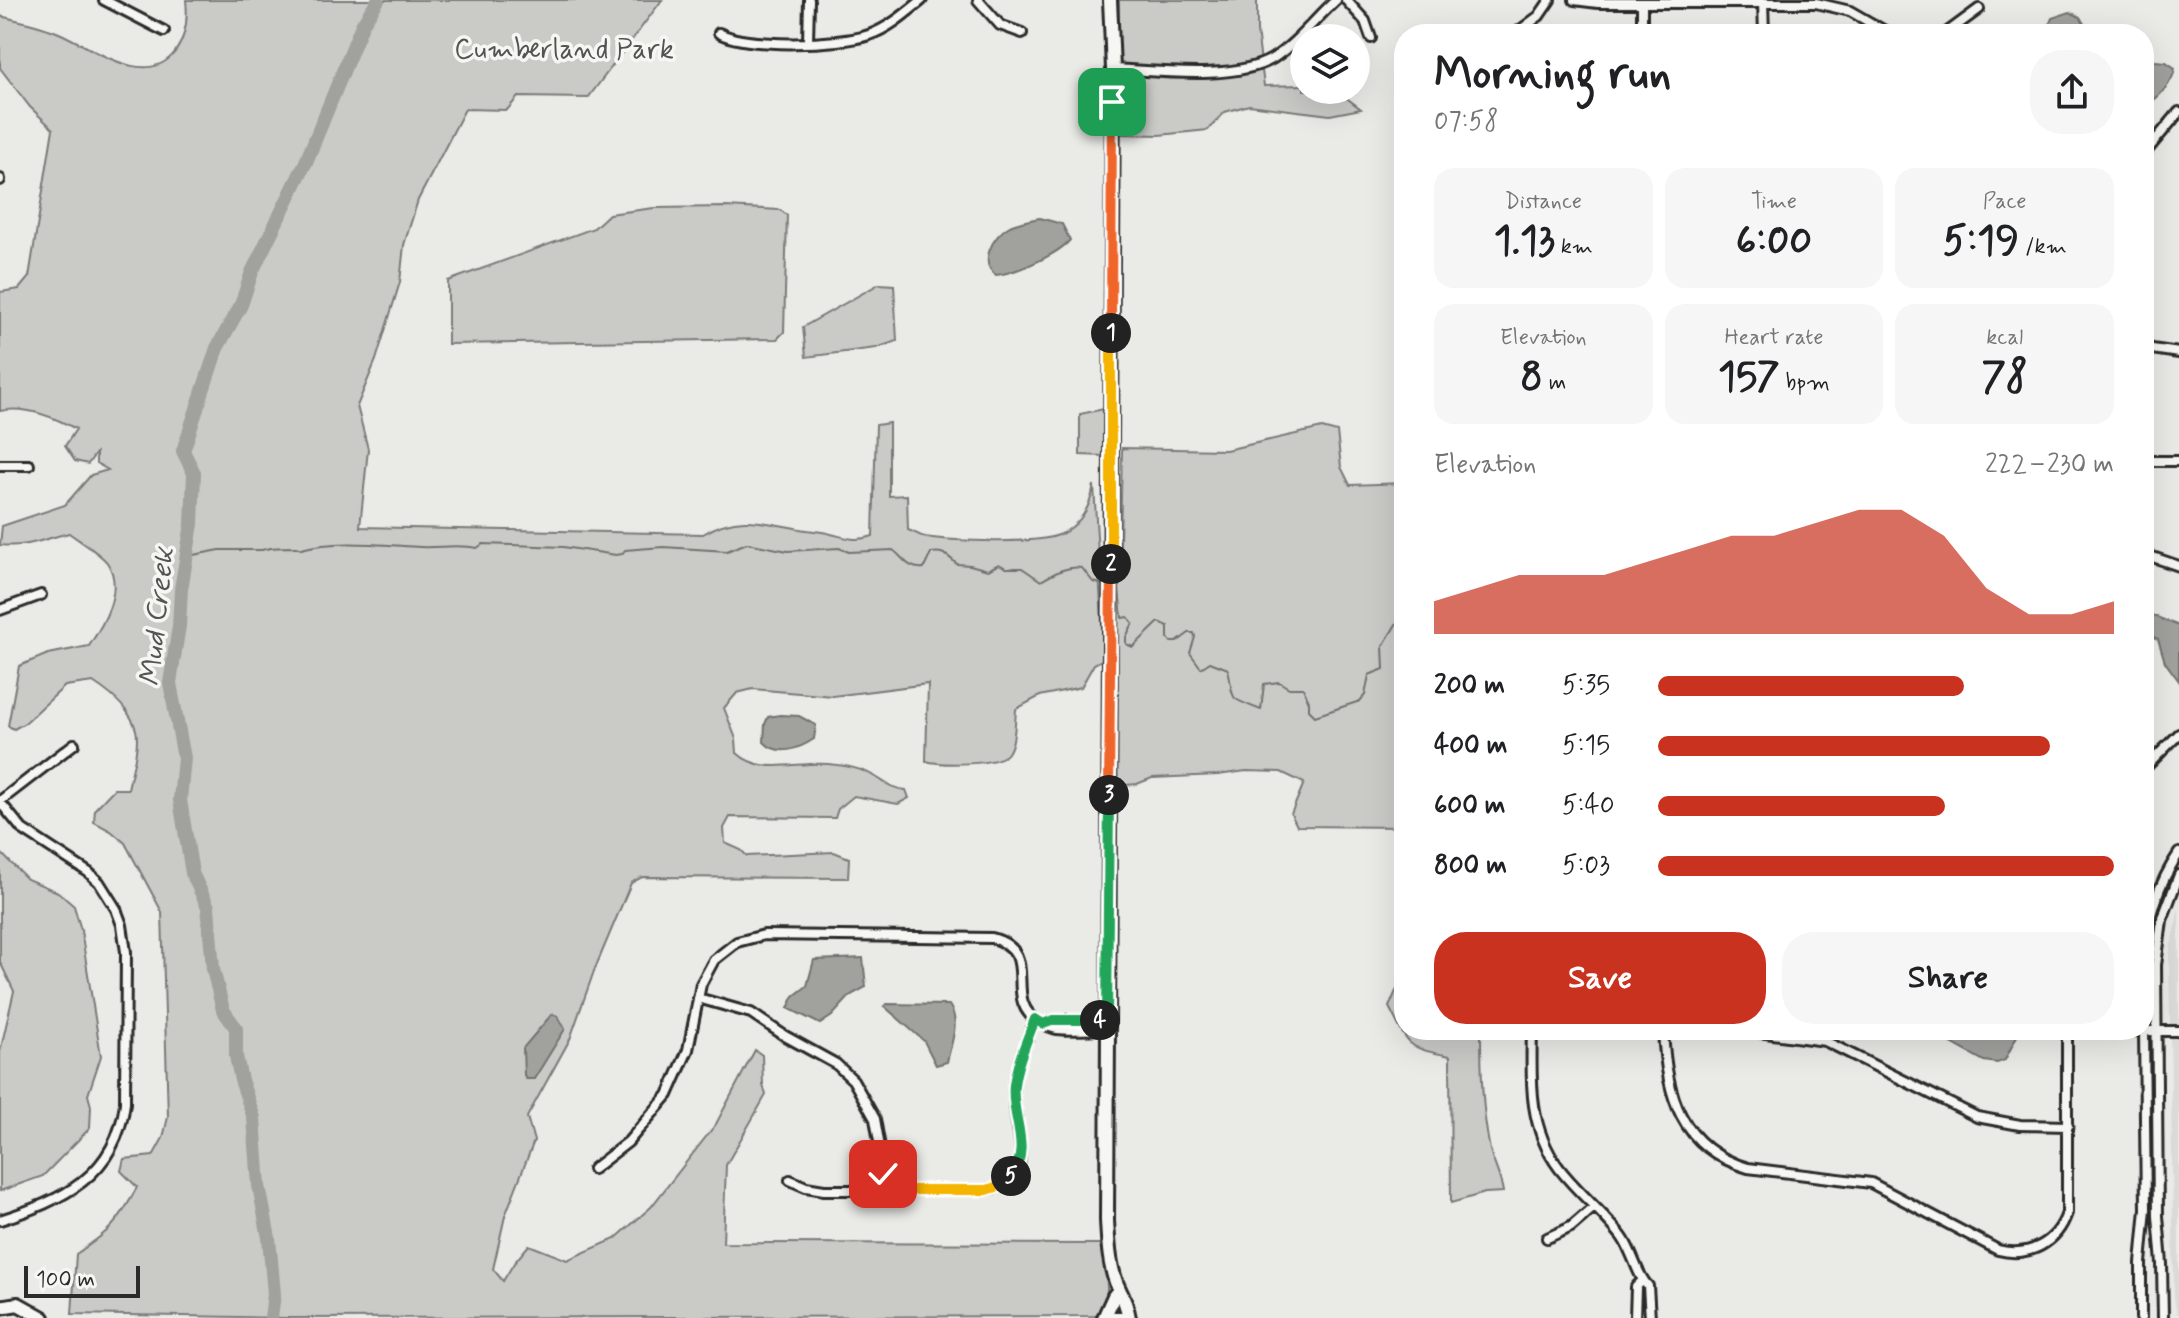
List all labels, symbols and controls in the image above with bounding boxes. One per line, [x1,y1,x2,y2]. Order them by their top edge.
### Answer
map controls [1290,24,1370,104]
button: layers [1290,24,1370,104]
park label: Cumberland Park [454,32,674,69]
text: Morning run [1434,46,1671,104]
button: share [2030,50,2114,134]
pin [1078,68,1146,136]
icon: arrive [1090,80,1134,124]
text: 07:58 [1434,105,1498,139]
text: Distance [1505,188,1582,216]
text: Time [1751,188,1797,216]
text: Pace [1983,188,2027,216]
text: 1.13 [1494,216,1555,268]
text: 6:00 [1736,216,1812,268]
text: 5:19 [1943,216,2019,268]
text: km [1555,233,1593,261]
text: /km [2019,233,2067,261]
pin: 1 [1091,313,1131,353]
text: 1 [1106,319,1116,347]
text: Elevation [1500,324,1587,352]
text: Heart rate [1725,324,1823,352]
text: kcal [1986,324,2023,352]
text: 8 [1520,352,1543,404]
text: 157 [1718,352,1780,404]
text: 78 [1982,352,2028,404]
text: m [1543,369,1566,397]
text: bpm [1780,369,1830,397]
text: Elevation [1434,448,1536,482]
text: 222–230 m [1985,448,2114,482]
pin: 2 [1091,544,1131,584]
water label: Mud Creek [131,545,184,688]
text: 2 [1106,550,1116,578]
text: 200 m [1434,669,1505,703]
text: 5:35 [1562,669,1610,703]
text: 400 m [1434,729,1507,763]
text: 5:15 [1562,729,1610,763]
pin: 3 [1089,775,1129,815]
text: 3 [1104,781,1114,809]
text: 600 m [1434,789,1506,823]
text: 5:40 [1562,789,1615,823]
text: 800 m [1434,849,1507,883]
text: 5:03 [1562,849,1610,883]
button: Save [1434,932,1766,1024]
button: Share [1782,932,2114,1024]
pin: 4 [1080,1000,1120,1040]
text: 4 [1094,1006,1106,1034]
pin [849,1140,917,1208]
icon: check [861,1152,905,1196]
pin: 5 [991,1156,1031,1196]
text: 5 [1004,1162,1018,1190]
scale bar [24,1262,140,1298]
text: 100 m [36,1266,95,1294]

